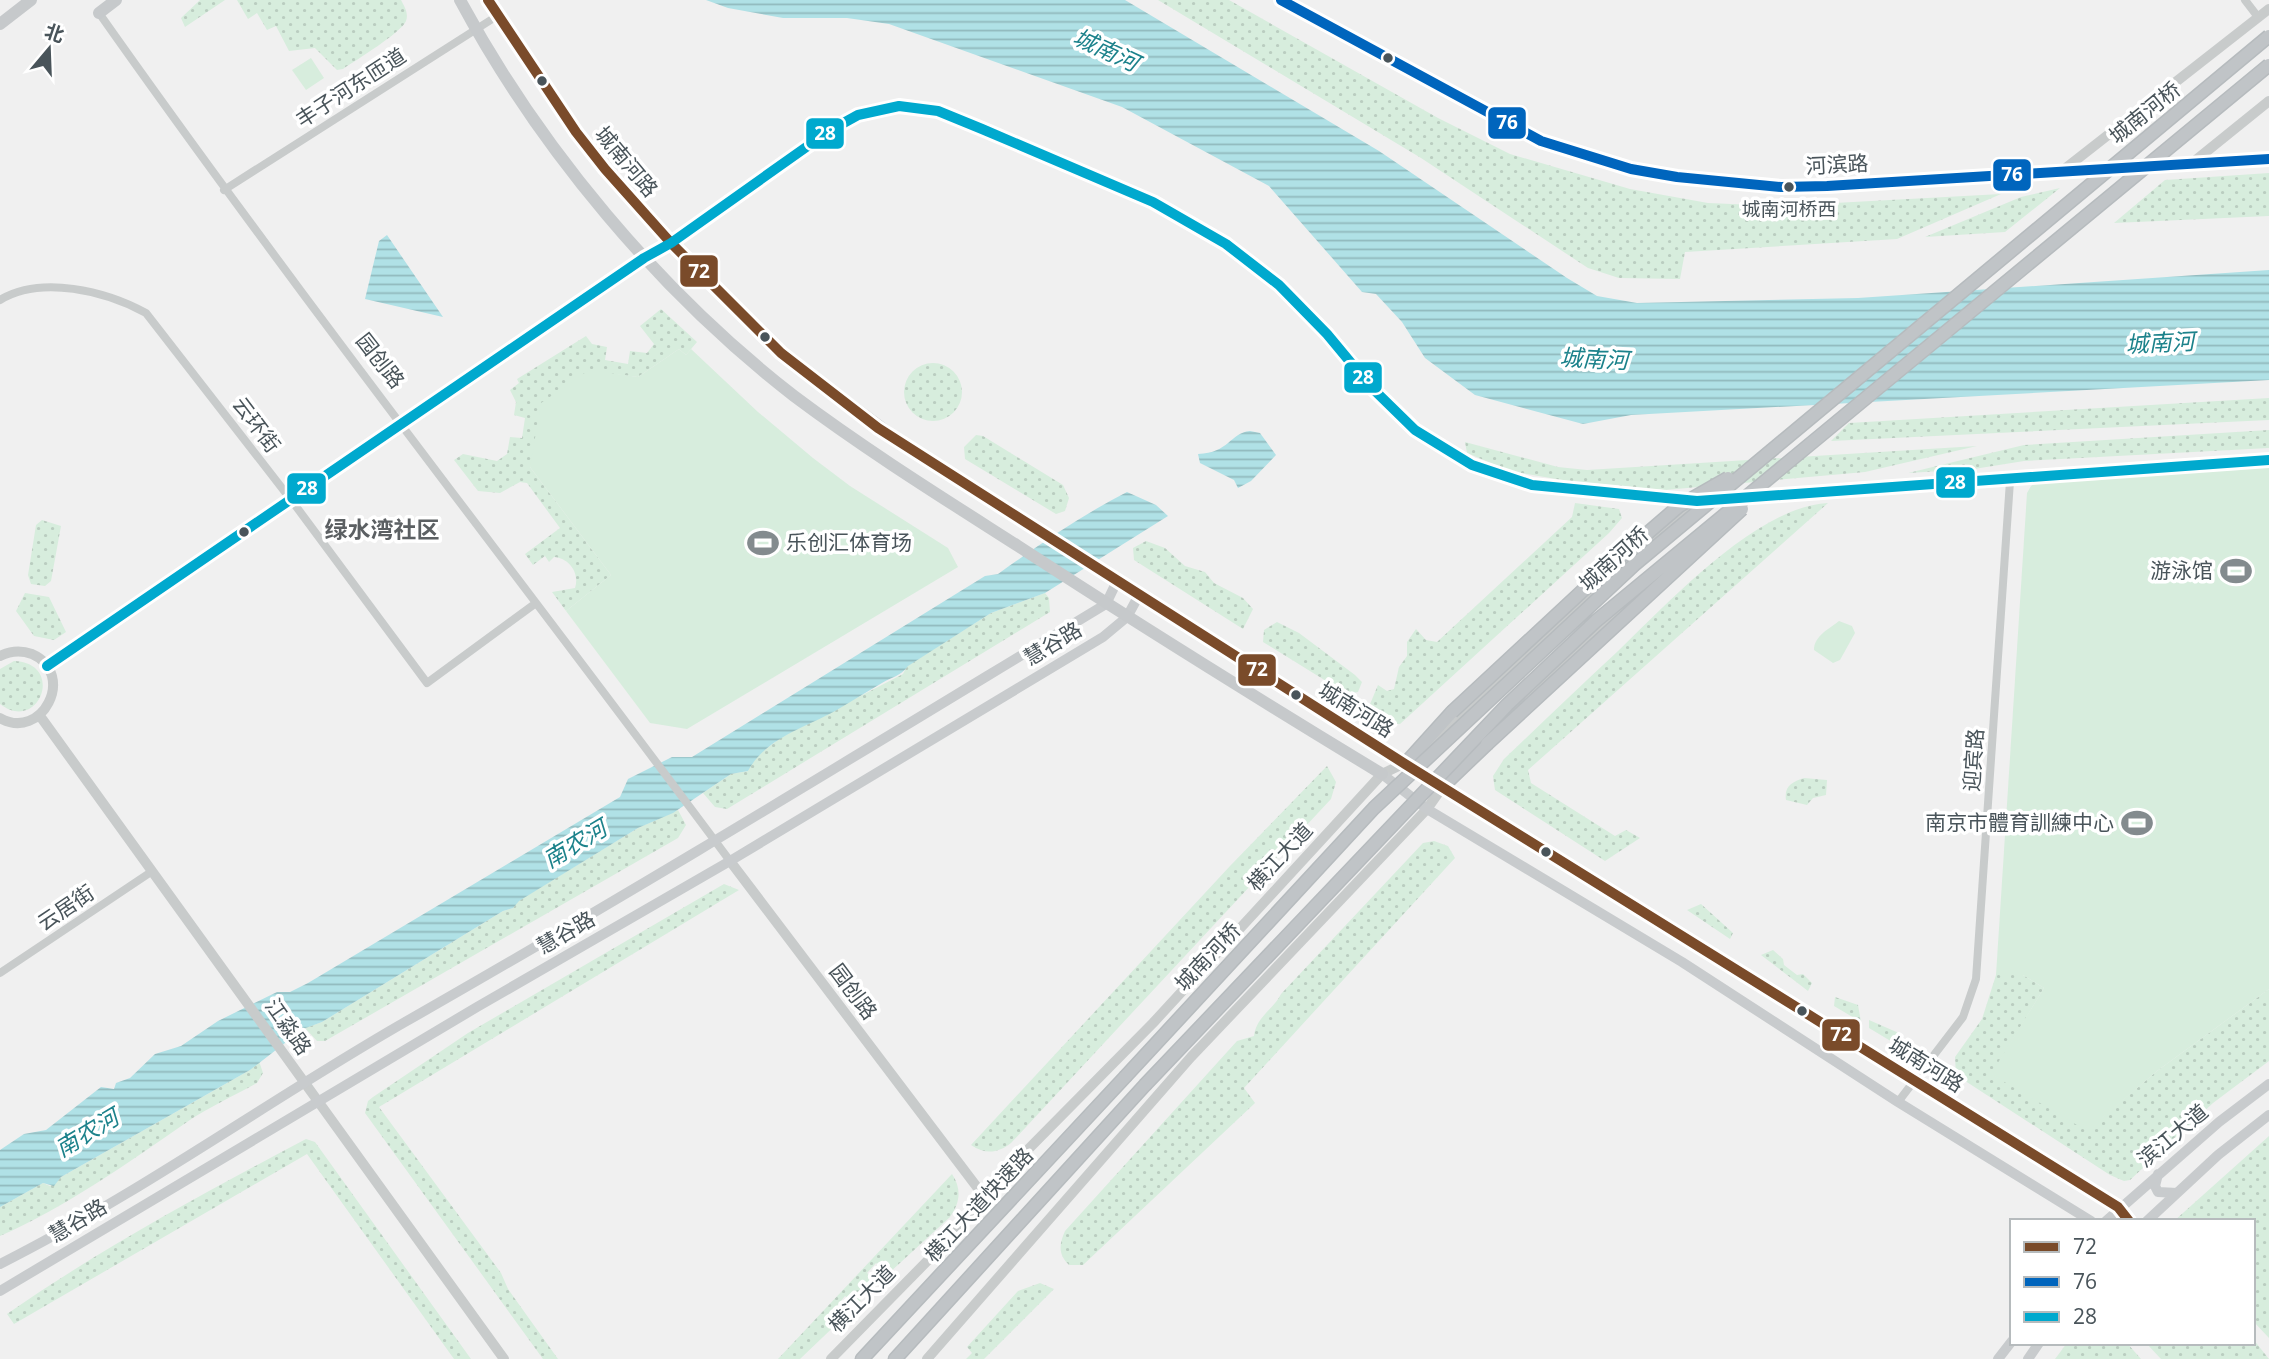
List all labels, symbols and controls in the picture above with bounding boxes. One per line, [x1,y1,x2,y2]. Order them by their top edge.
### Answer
north arrow [14,14,84,84]
text: 北 [41,18,68,48]
water label: 城南河 [1068,20,1148,80]
street label: 丰子河东匝道 [290,41,411,133]
unlabelled marker [1381,51,1395,65]
unlabelled marker [535,74,549,88]
street label: 城南河桥 [2103,75,2186,150]
line badge: 76 [1487,106,1527,140]
text: 76 [1496,109,1518,135]
line badge: 28 [805,117,845,150]
street label: 城南河路 [589,120,664,203]
text: 28 [814,120,836,146]
street label: 河滨路 [1805,148,1869,180]
line badge: 76 [1992,158,2032,192]
text: 76 [2001,161,2023,187]
marker: 城南河桥西 [1782,180,1796,194]
place label: 城南河桥西 [1741,196,1837,222]
line badge: 72 [679,254,719,288]
text: 72 [688,258,710,284]
water label: 城南河 [2125,324,2199,360]
street label: 园创路 [350,327,411,394]
unlabelled marker [758,330,772,344]
water label: 城南河 [1559,340,1633,376]
line badge: 28 [1343,361,1383,394]
text: 28 [1352,364,1374,390]
street label: 云环街 [227,391,287,458]
line badge: 28 [1935,466,1976,499]
text: 28 [1944,469,1966,495]
line badge: 28 [286,472,327,505]
text: 28 [296,475,318,501]
district label: 绿水湾社区 [325,513,440,545]
street label: 城南河桥 [1573,520,1654,597]
unlabelled marker [237,525,251,539]
sports icon: 乐创汇体育场 [746,526,780,560]
place label: 乐创汇体育场 [786,528,912,556]
sports icon: 游泳馆 [2219,554,2253,588]
place label: 游泳馆 [2150,556,2213,584]
street label: 慧谷路 [1018,615,1087,671]
line badge: 72 [1237,653,1277,687]
text: 72 [1246,656,1268,682]
street label: 城南河路 [1313,675,1400,743]
unlabelled marker [1289,688,1303,702]
street label: 迎宾路 [1957,728,1989,792]
sports icon: 南京市體育訓練中心 [2120,806,2154,840]
place label: 南京市體育訓練中心 [1925,808,2114,836]
water label: 南农河 [537,810,616,875]
street label: 横江大道 [1240,816,1318,897]
unlabelled marker [1539,845,1553,859]
street label: 云居街 [31,878,99,936]
street label: 慧谷路 [531,904,600,960]
street label: 城南河桥 [1168,916,1246,997]
street label: 园创路 [824,958,884,1025]
street label: 江淼路 [259,993,318,1060]
unlabelled marker [1795,1004,1809,1018]
line badge: 72 [1821,1018,1861,1052]
text: 72 [1830,1021,1852,1047]
street label: 城南河路 [1883,1030,1970,1098]
street label: 滨江大道 [2131,1098,2214,1173]
water label: 南农河 [49,1099,128,1164]
street label: 横江大道快速路 [918,1141,1039,1268]
street label: 慧谷路 [43,1192,112,1248]
legend [2010,1219,2255,1345]
text: 72 [2073,1232,2097,1260]
street label: 横江大道 [822,1259,901,1338]
text: 76 [2073,1267,2097,1295]
text: 28 [2073,1302,2097,1330]

